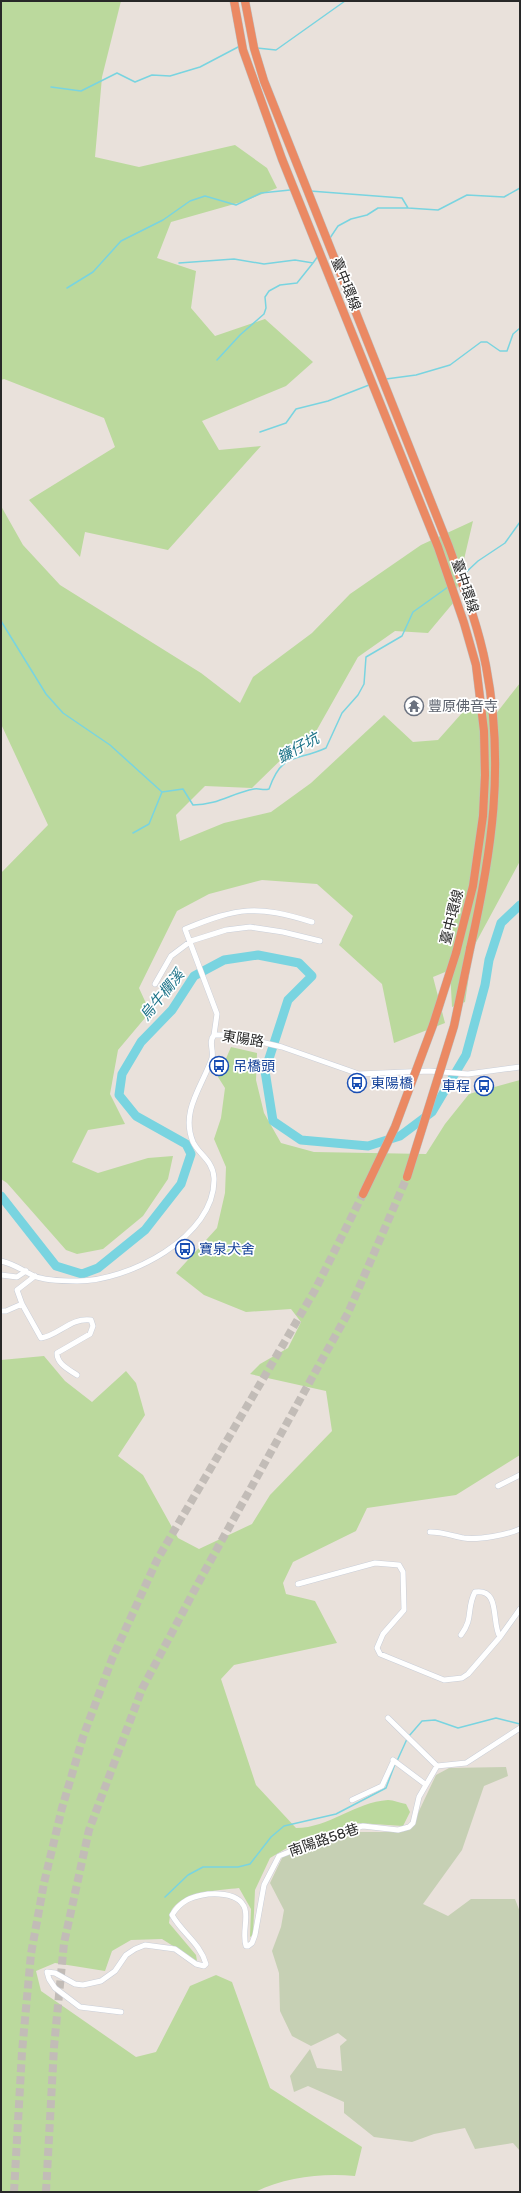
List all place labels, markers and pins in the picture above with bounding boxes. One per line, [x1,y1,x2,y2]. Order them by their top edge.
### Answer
temple icon: 豐原佛音寺 [403,695,425,717]
place label: 豐原佛音寺 [428,698,498,715]
bus stop icon: 吊橋頭 [208,1055,230,1077]
place label: 吊橋頭 [233,1058,275,1075]
bus stop icon: 東陽橋 [346,1072,368,1094]
place label: 東陽橋 [371,1075,413,1092]
bus stop icon: 車程 [473,1075,495,1097]
place label: 車程 [442,1078,470,1095]
bus stop icon: 寶泉犬舍 [174,1238,196,1260]
place label: 寶泉犬舍 [199,1241,255,1258]

